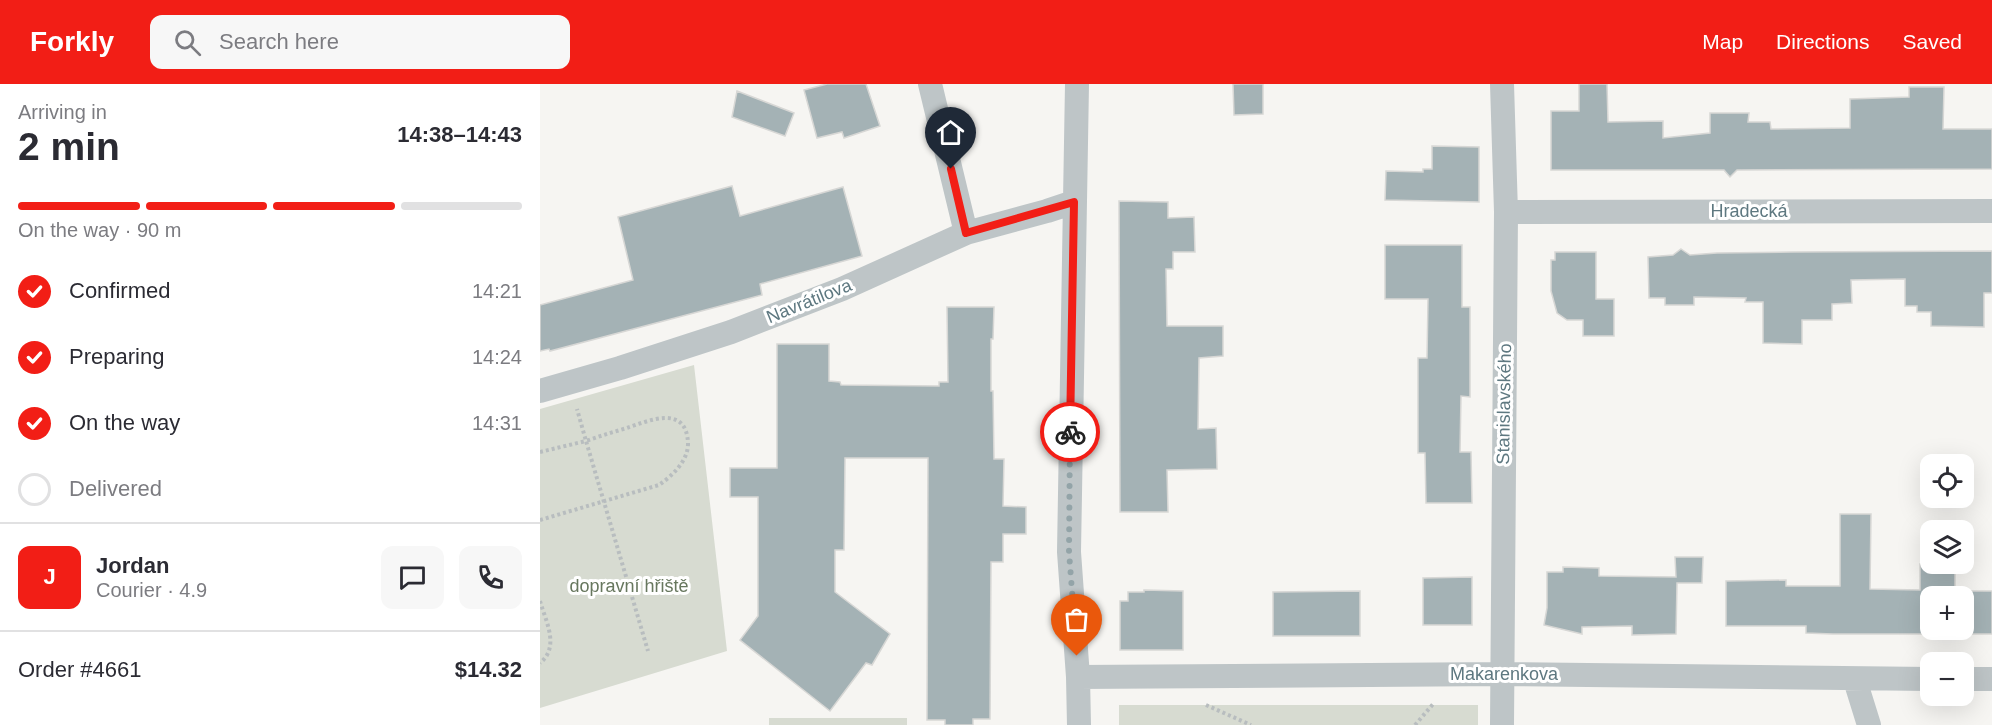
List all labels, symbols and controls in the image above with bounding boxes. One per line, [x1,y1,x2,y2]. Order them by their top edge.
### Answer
search box [150,15,570,69]
text: Forkly [30,26,114,57]
icon: search [171,26,204,59]
text: Search here [219,29,339,54]
text: Map [1702,30,1743,53]
text: Directions [1776,30,1869,53]
text: Saved [1902,30,1962,53]
text: Arriving in [18,101,107,123]
pin [925,107,976,169]
icon: home [934,116,967,149]
text: 14:38–14:43 [397,122,522,147]
text: 2 min [18,125,120,168]
street label: Hradecká [1710,201,1789,221]
text: On the way · 90 m [18,219,181,241]
street label: Navrátilova [764,274,855,327]
icon: check [18,275,51,308]
text: Confirmed [69,278,170,303]
text: 14:21 [472,280,522,302]
icon: check [18,341,51,374]
street label: Stanislavského [1493,343,1515,465]
text: Preparing [69,344,164,369]
text: 14:24 [472,346,522,368]
courier [1040,402,1100,462]
icon: check [18,407,51,440]
text: On the way [69,410,180,435]
text: 14:31 [472,412,522,434]
icon: bike [1054,416,1087,449]
map controls [1920,454,1974,706]
button: locate [1920,454,1974,508]
text: Delivered [69,476,162,501]
button: layers [1920,520,1974,574]
button: chat [381,546,444,609]
button: phone [459,546,522,609]
text: Jordan [96,553,169,578]
text: J [43,564,56,589]
park label: dopravní hřiště [569,576,689,596]
text: Courier · 4.9 [96,579,207,601]
button: + [1920,586,1974,640]
pin [1051,594,1102,656]
icon: bag [1060,603,1093,636]
button: − [1920,652,1974,706]
text: Order #4661 [18,657,142,682]
text: $14.32 [455,657,522,682]
street label: Makarenkova [1450,664,1559,684]

